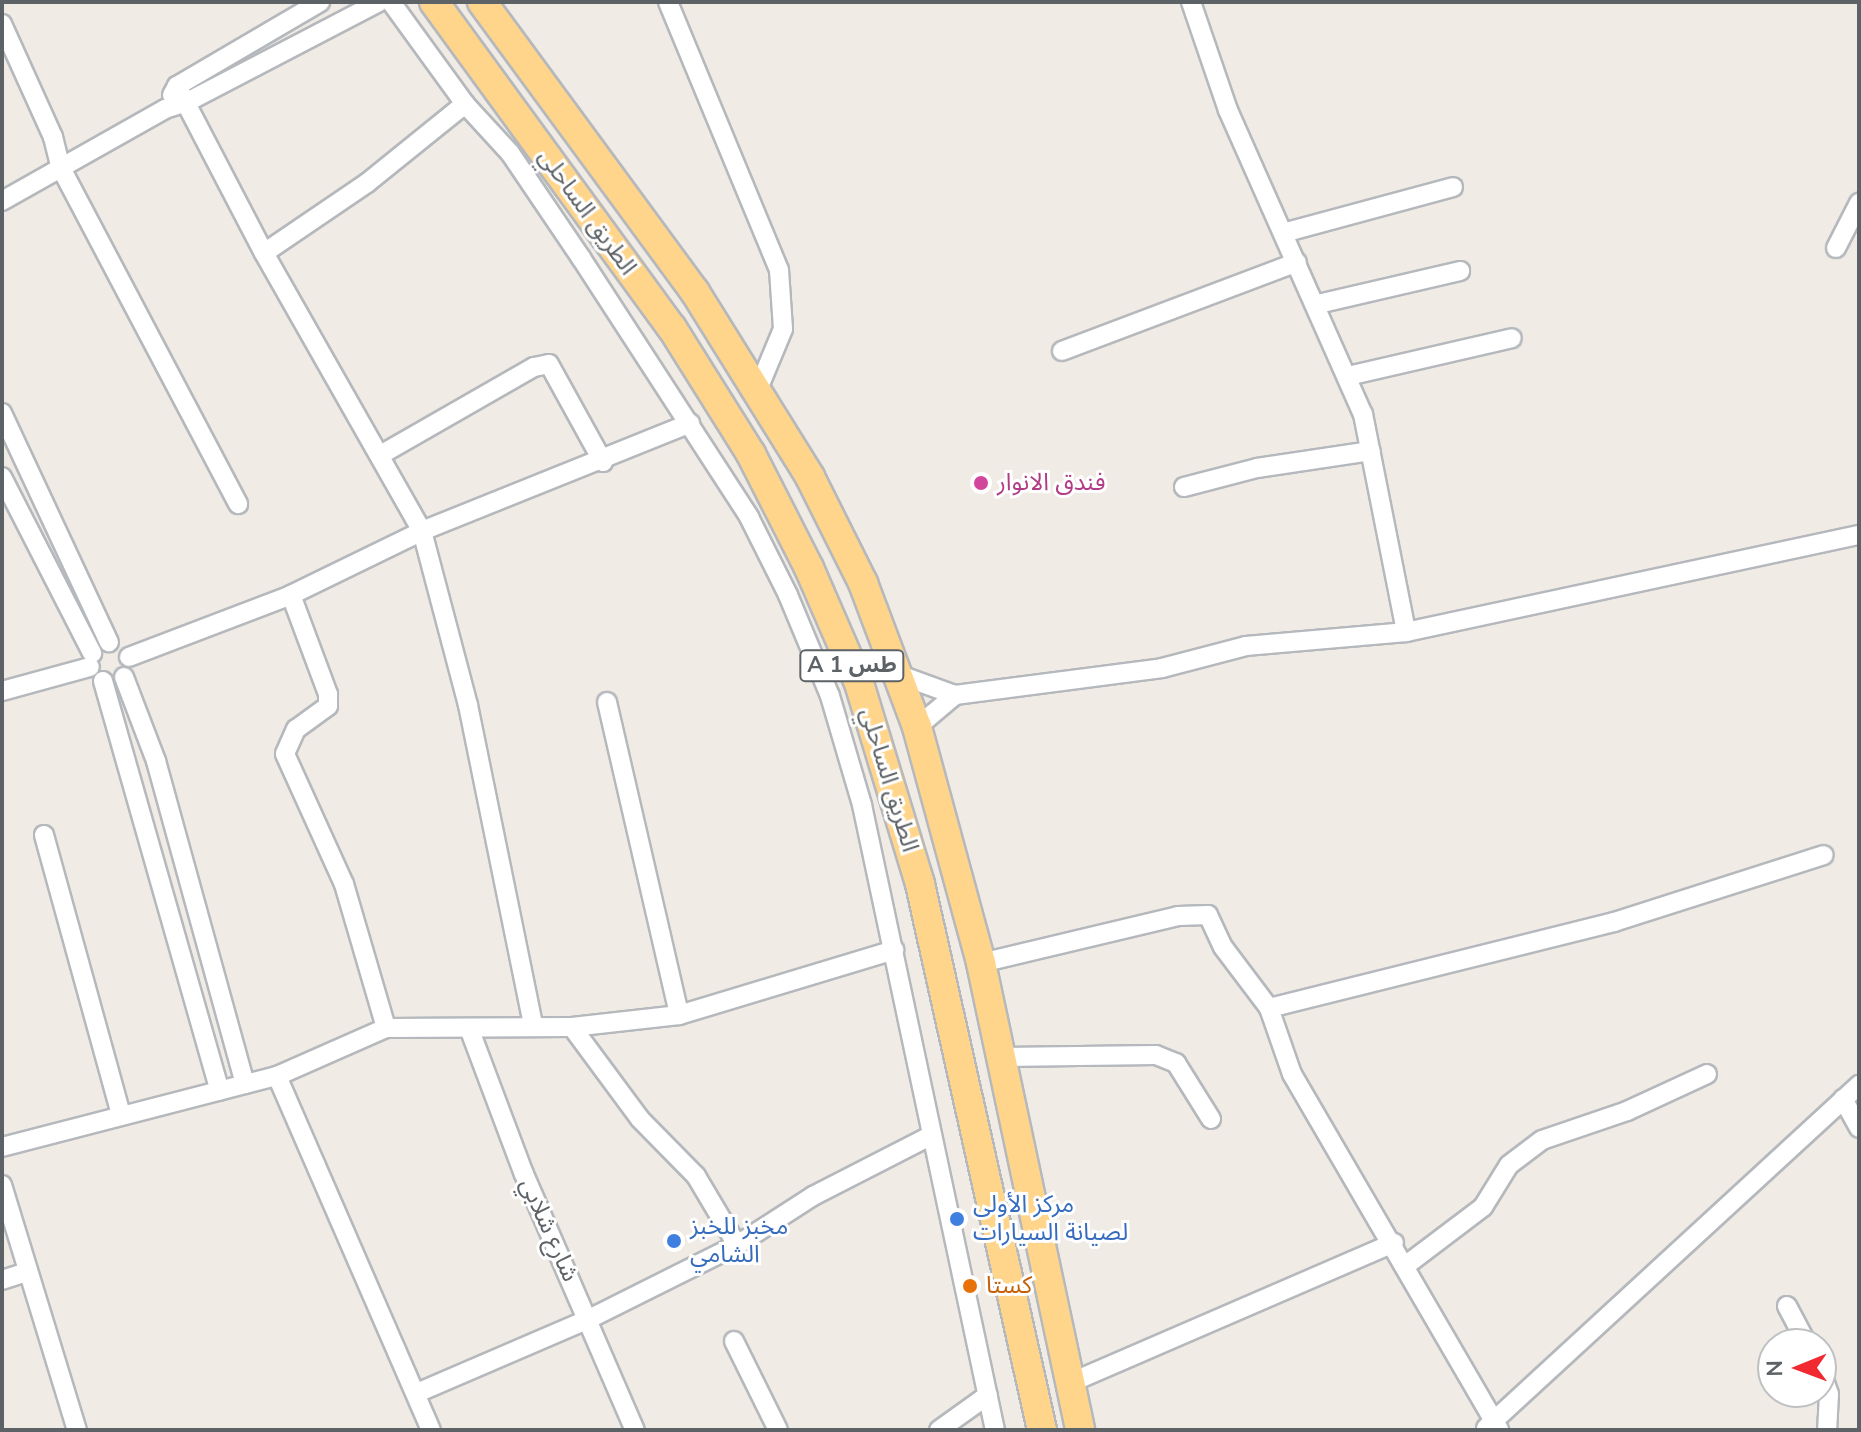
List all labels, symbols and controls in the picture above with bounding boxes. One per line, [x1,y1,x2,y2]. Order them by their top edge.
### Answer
street label: الطريق الساحلي [532,143,642,281]
place label: فندق الانوار [997,469,1105,497]
marker: فندق الانوار [972,474,990,492]
road number: A 1 طس [798,648,906,684]
street label: الطريق الساحلي [853,705,925,855]
street label: شارع شلابي [513,1174,585,1286]
place label: مركز الأولى لصيانة السيارات [973,1191,1128,1247]
marker: مركز الأولى لصيانة السيارات [948,1210,966,1228]
place label: مخبز للخبز الشامي [690,1213,788,1269]
marker: مخبز للخبز الشامي [665,1232,683,1250]
place label: كستا [986,1272,1032,1300]
marker: كستا [961,1277,979,1295]
north arrow [1757,1328,1837,1408]
text: N [1760,1360,1790,1377]

